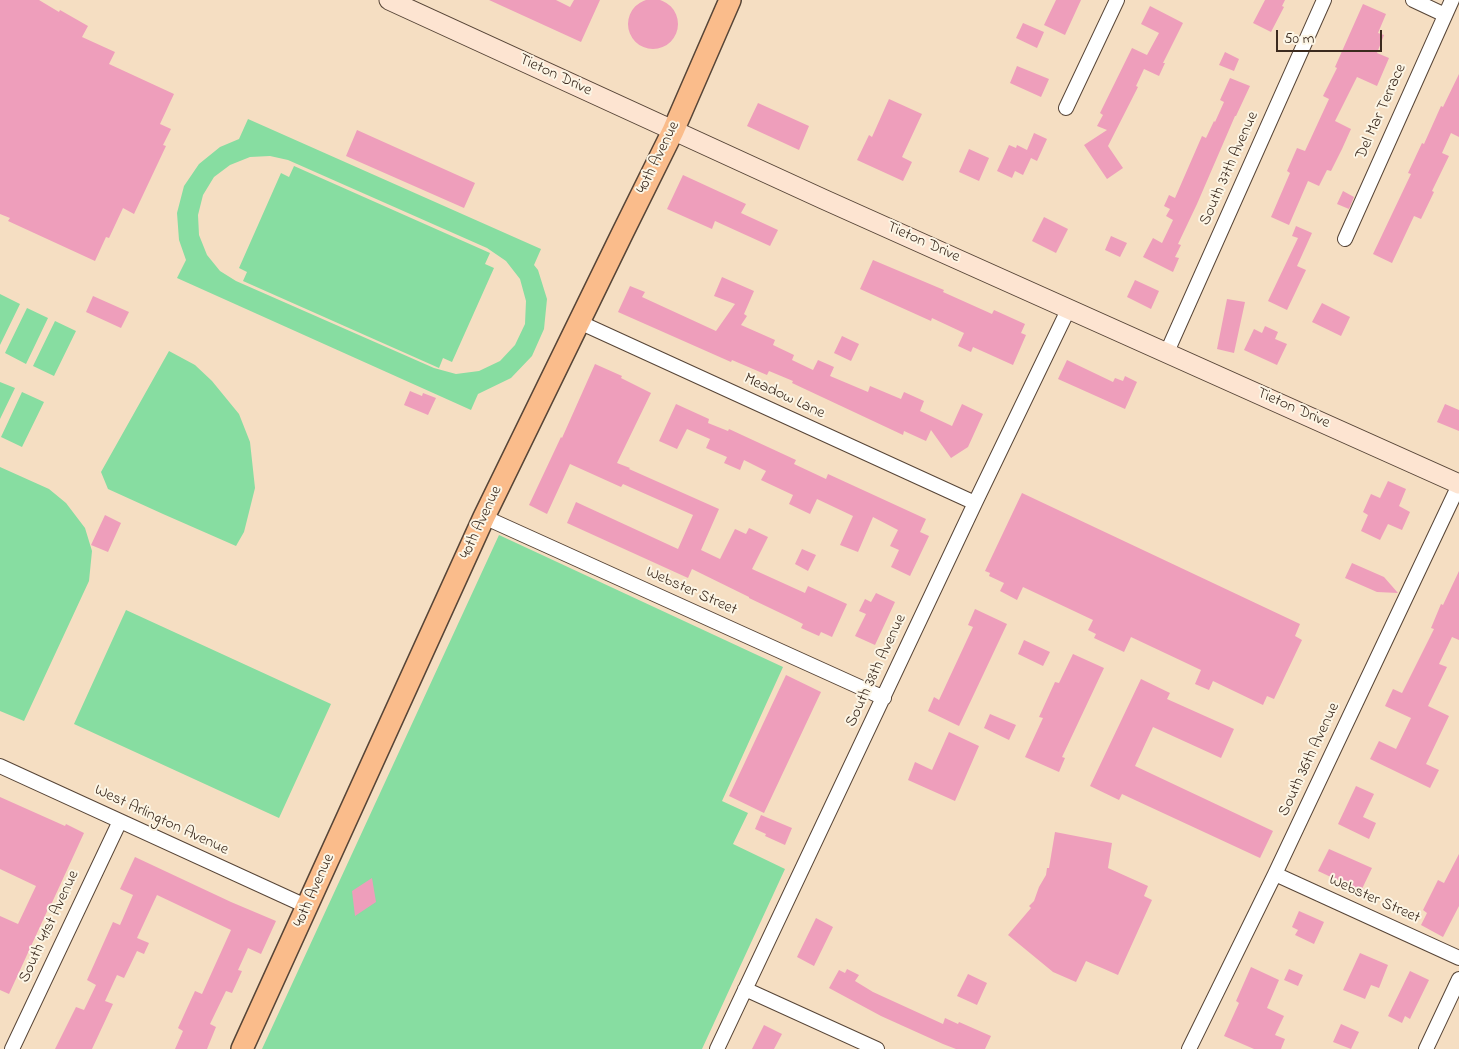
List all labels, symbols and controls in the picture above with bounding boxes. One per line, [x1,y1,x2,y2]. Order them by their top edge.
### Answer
scale bar [1279,20,1385,52]
text: 50 m [1284,28,1314,50]
street label: Tieton Drive [516,51,594,101]
street label: Del Mar Terrace [1352,61,1412,163]
street label: South 37th Avenue [1196,109,1264,229]
street label: 40th Avenue [633,119,685,197]
street label: Tieton Drive [883,218,963,268]
street label: Meadow Lane [741,370,827,424]
street label: Tieton Drive [1253,384,1333,434]
street label: 40th Avenue [457,483,507,563]
street label: Webster Street [642,563,740,621]
street label: South 38th Avenue [842,612,912,730]
street label: South 36th Avenue [1275,700,1345,820]
street label: West Arlington Avenue [91,781,231,861]
street label: 40th Avenue [290,851,340,931]
street label: South 41st Avenue [16,868,84,986]
street label: Webster Street [1325,871,1423,929]

